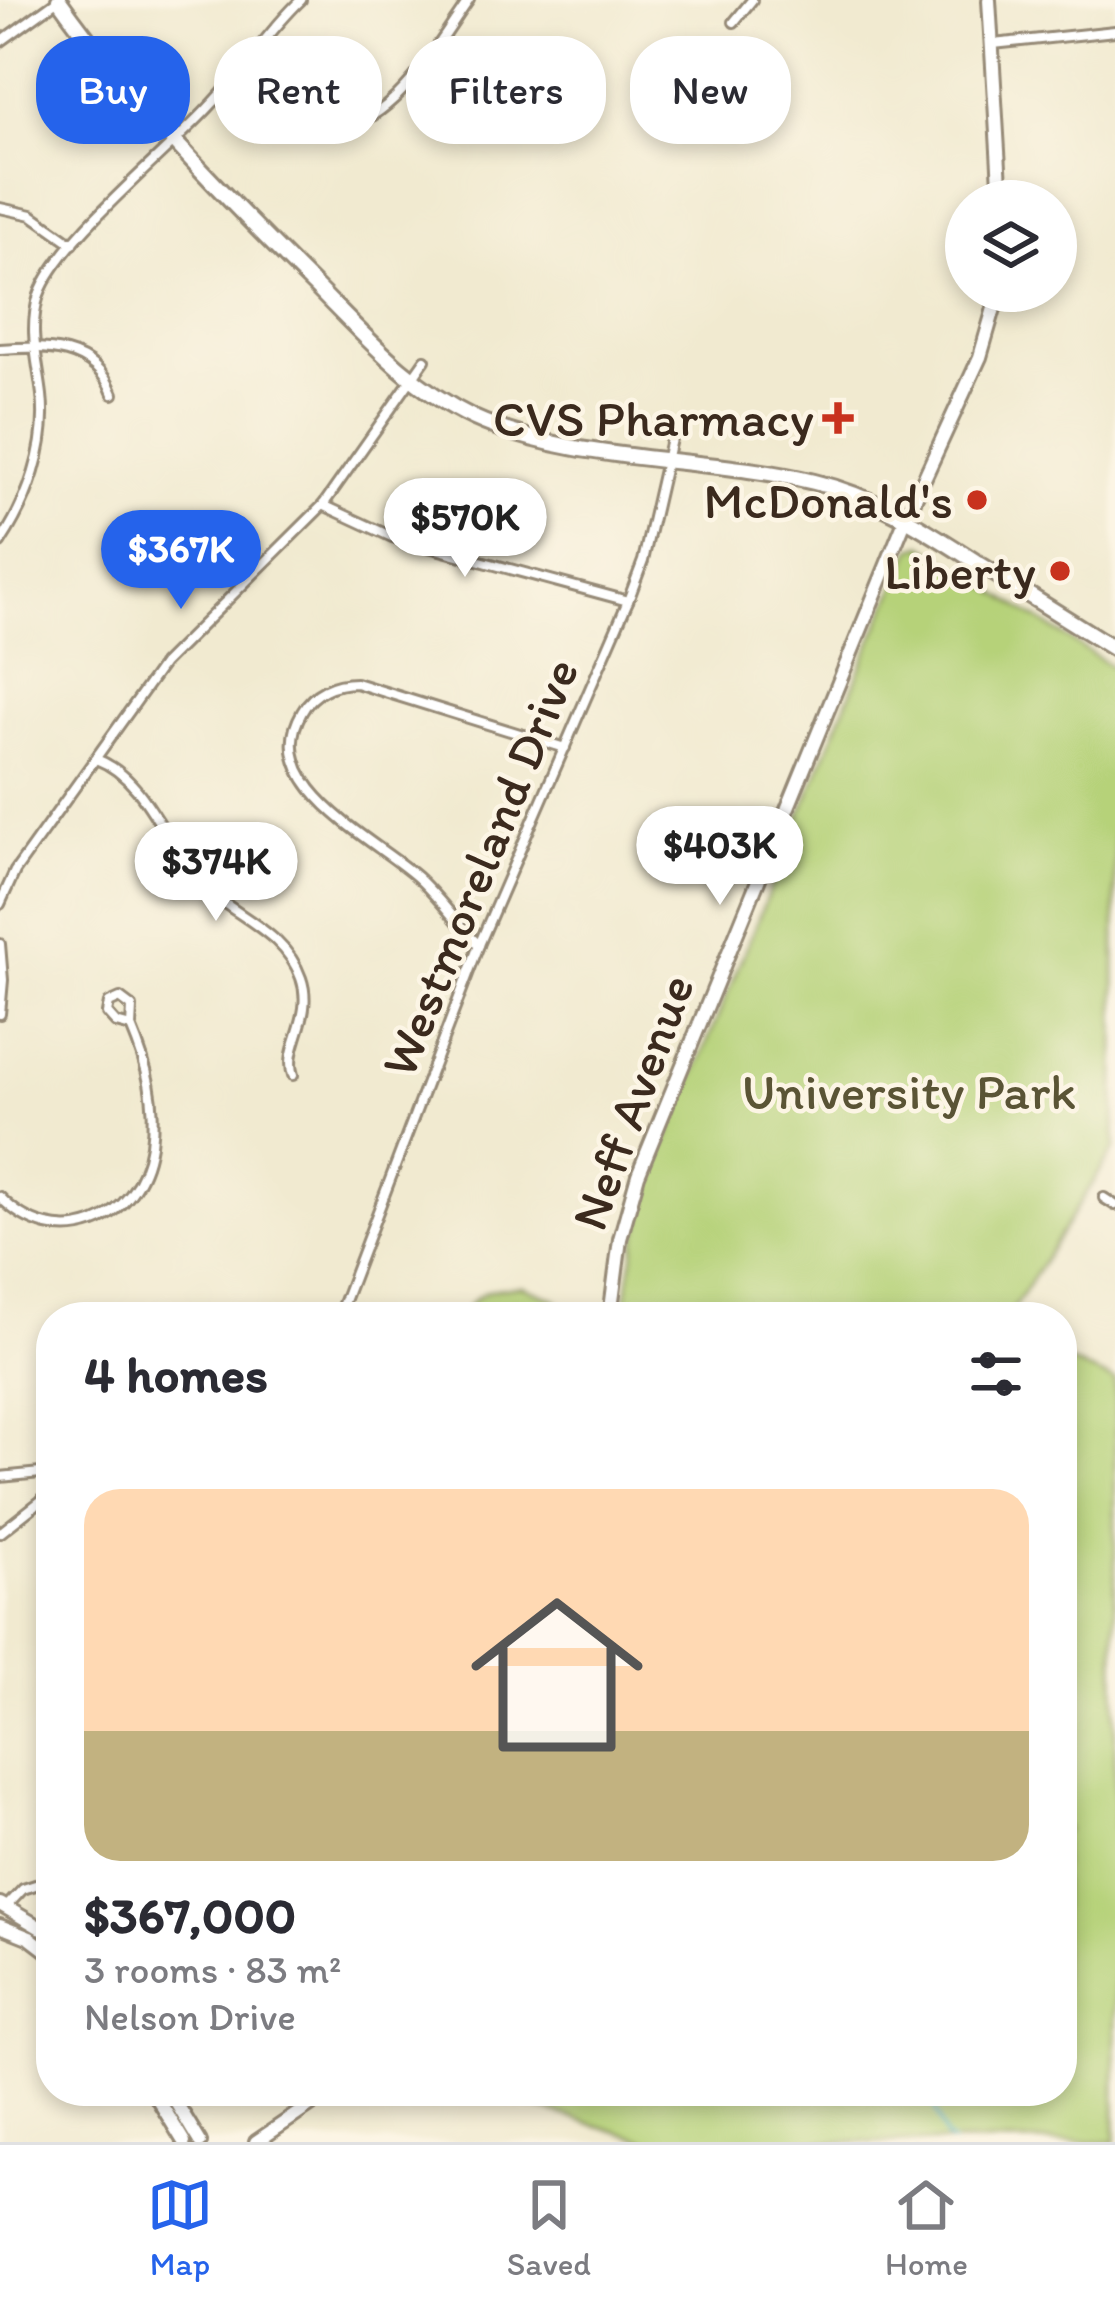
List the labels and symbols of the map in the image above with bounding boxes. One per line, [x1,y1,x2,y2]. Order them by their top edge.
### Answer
place label: CVS Pharmacy [493,388,814,449]
marker: CVS Pharmacy [825,405,851,431]
place label: McDonald's [704,470,953,531]
pin: $570K [381,478,549,580]
marker: McDonald's [964,487,990,513]
pin: $367K [97,510,265,612]
place label: Liberty [884,541,1036,602]
marker: Liberty [1047,558,1073,584]
street label: Westmoreland Drive [368,649,591,1085]
pin: $403K [636,806,804,908]
pin: $374K [132,822,300,924]
street label: Neff Avenue [558,966,707,1238]
park label: University Park [742,1061,1076,1122]

